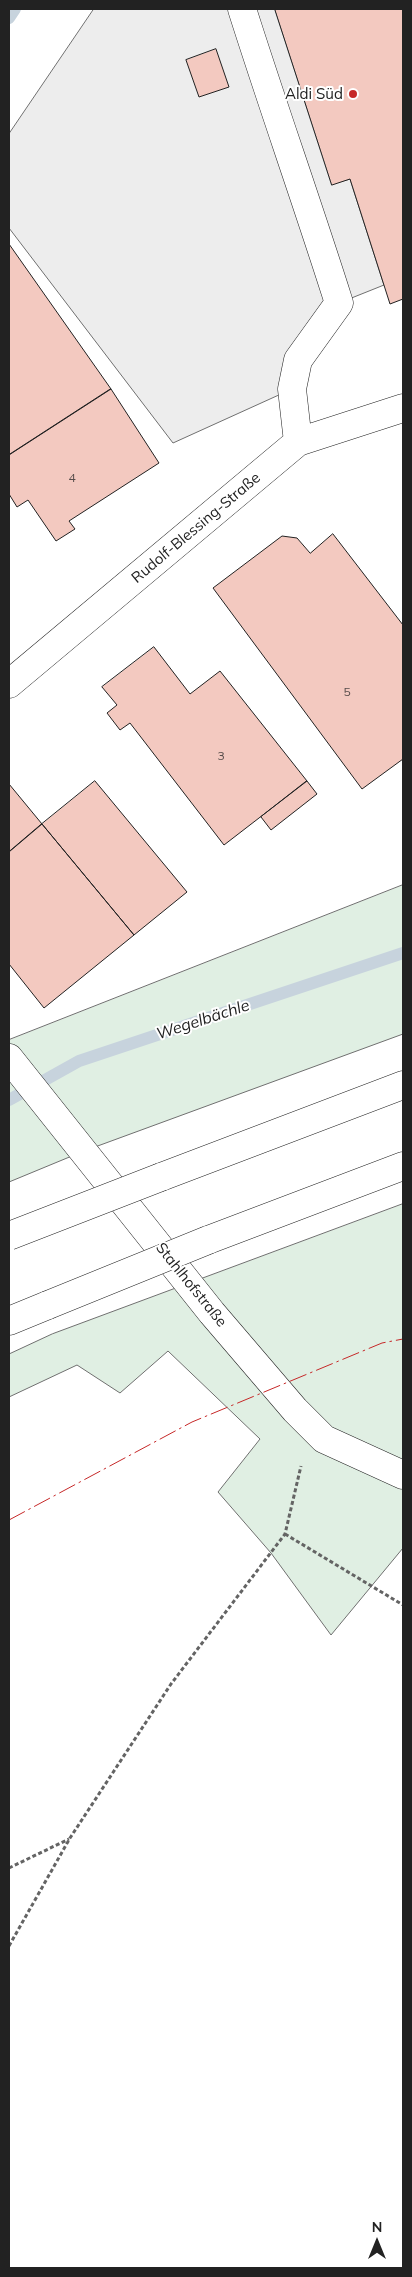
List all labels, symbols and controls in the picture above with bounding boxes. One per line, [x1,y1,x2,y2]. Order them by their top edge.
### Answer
place label: Aldi Süd [285,85,343,103]
marker: Aldi Süd [347,88,359,100]
street label: Rudolf-Blessing-Straße [128,469,264,587]
house number: 4 [68,471,76,485]
house number: 5 [343,685,351,699]
house number: 3 [217,749,225,763]
water label: Wegelbächle [154,996,252,1044]
street label: Stahlhofstraße [152,1239,230,1331]
north arrow [352,2217,402,2267]
text: N [372,2218,382,2236]

